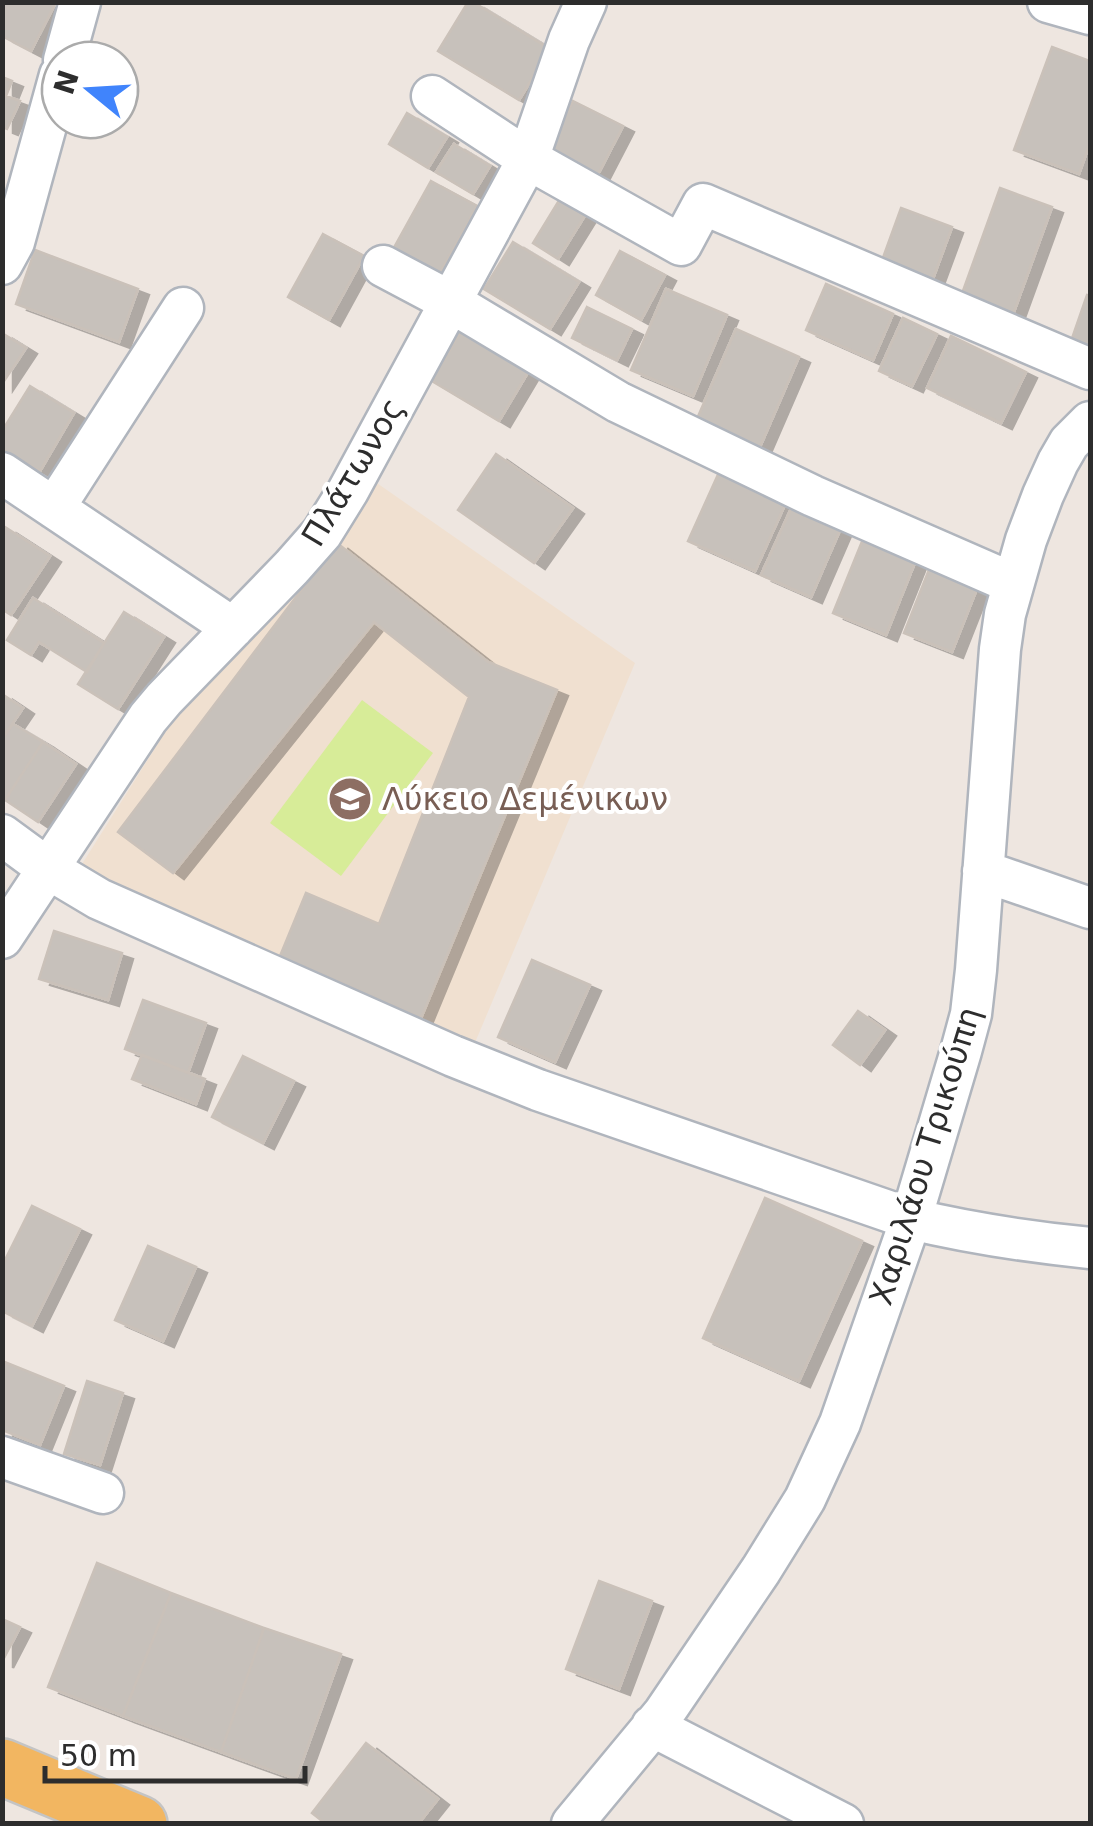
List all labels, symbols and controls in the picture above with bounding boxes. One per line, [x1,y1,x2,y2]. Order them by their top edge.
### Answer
north arrow [40,40,140,140]
text: N [47,66,86,99]
street label: Πλάτωνος [294,391,412,553]
school or university icon: Λύκειο Δεμένικων [327,776,373,822]
place label: Λύκειο Δεμένικων [382,780,668,818]
street label: Χαριλάου Τρικούπη [862,1002,988,1310]
scale bar [45,1721,305,1783]
text: 50 m [60,1738,137,1773]

